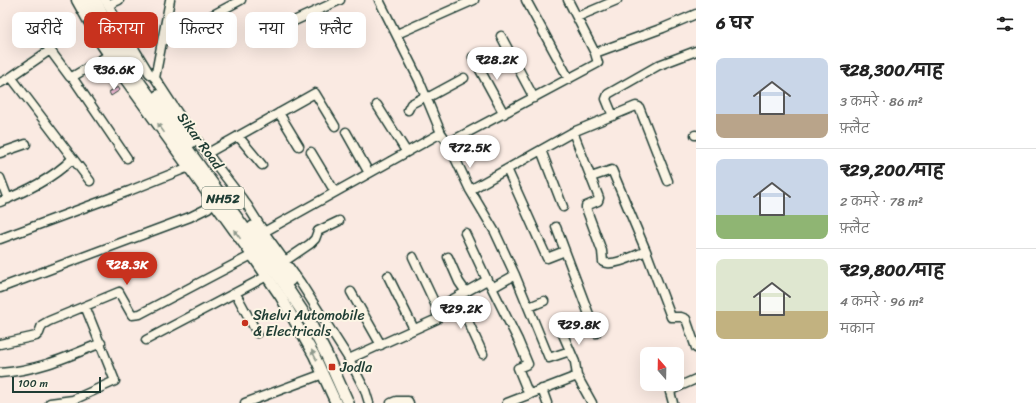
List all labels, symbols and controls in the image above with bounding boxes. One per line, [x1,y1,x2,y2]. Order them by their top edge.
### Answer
text: 6 घर [716,8,753,38]
chip: खरीदें [12,12,76,48]
chip: किराया [84,12,158,48]
chip: फ़िल्टर [166,12,237,48]
chip: नया [245,12,298,48]
chip: फ़्लैट [306,12,366,48]
icon: filters [994,13,1016,35]
pin: ₹28.2K [464,47,530,81]
text: ₹28.2K [476,48,518,71]
text: ₹28,300/माह [840,55,943,85]
pin: ₹36.6K [81,57,147,91]
text: ₹36.6K [93,58,135,81]
icon: home [748,74,796,122]
text: 3 कमरे · 86 m² [840,90,923,113]
street label: Sikar Road [170,107,231,176]
text: फ़्लैट [840,117,870,140]
one-way arrow [157,123,165,133]
pin: ₹72.5K [437,135,503,169]
text: ₹72.5K [449,136,491,159]
text: ₹29,200/माह [840,155,944,185]
icon: home [748,175,796,223]
road number: NH52 [202,187,244,209]
text: 2 कमरे · 78 m² [840,190,923,213]
text: फ़्लैट [840,217,870,240]
one-way arrow [233,228,241,239]
pin: ₹28.3K [94,252,160,286]
text: ₹28.3K [106,253,148,276]
text: ₹29,800/माह [840,255,944,285]
icon: home [748,275,796,323]
text: 4 कमरे · 96 m² [840,290,924,313]
pin: ₹29.2K [428,296,494,330]
text: ₹29.2K [440,297,482,320]
place label: Shelvi Automobile & Electricals [253,303,365,344]
pin: ₹29.8K [546,312,612,346]
text: ₹29.8K [558,313,600,336]
text: मकान [840,317,874,340]
marker: Shelvi Automobile & Electricals [240,318,250,328]
north arrow [640,347,684,391]
map controls [640,347,684,391]
one-way arrow [310,349,317,361]
place label: Jodla [339,355,373,380]
marker: Jodla [327,362,337,372]
text: 100 m [18,374,48,393]
scale bar [12,375,101,394]

